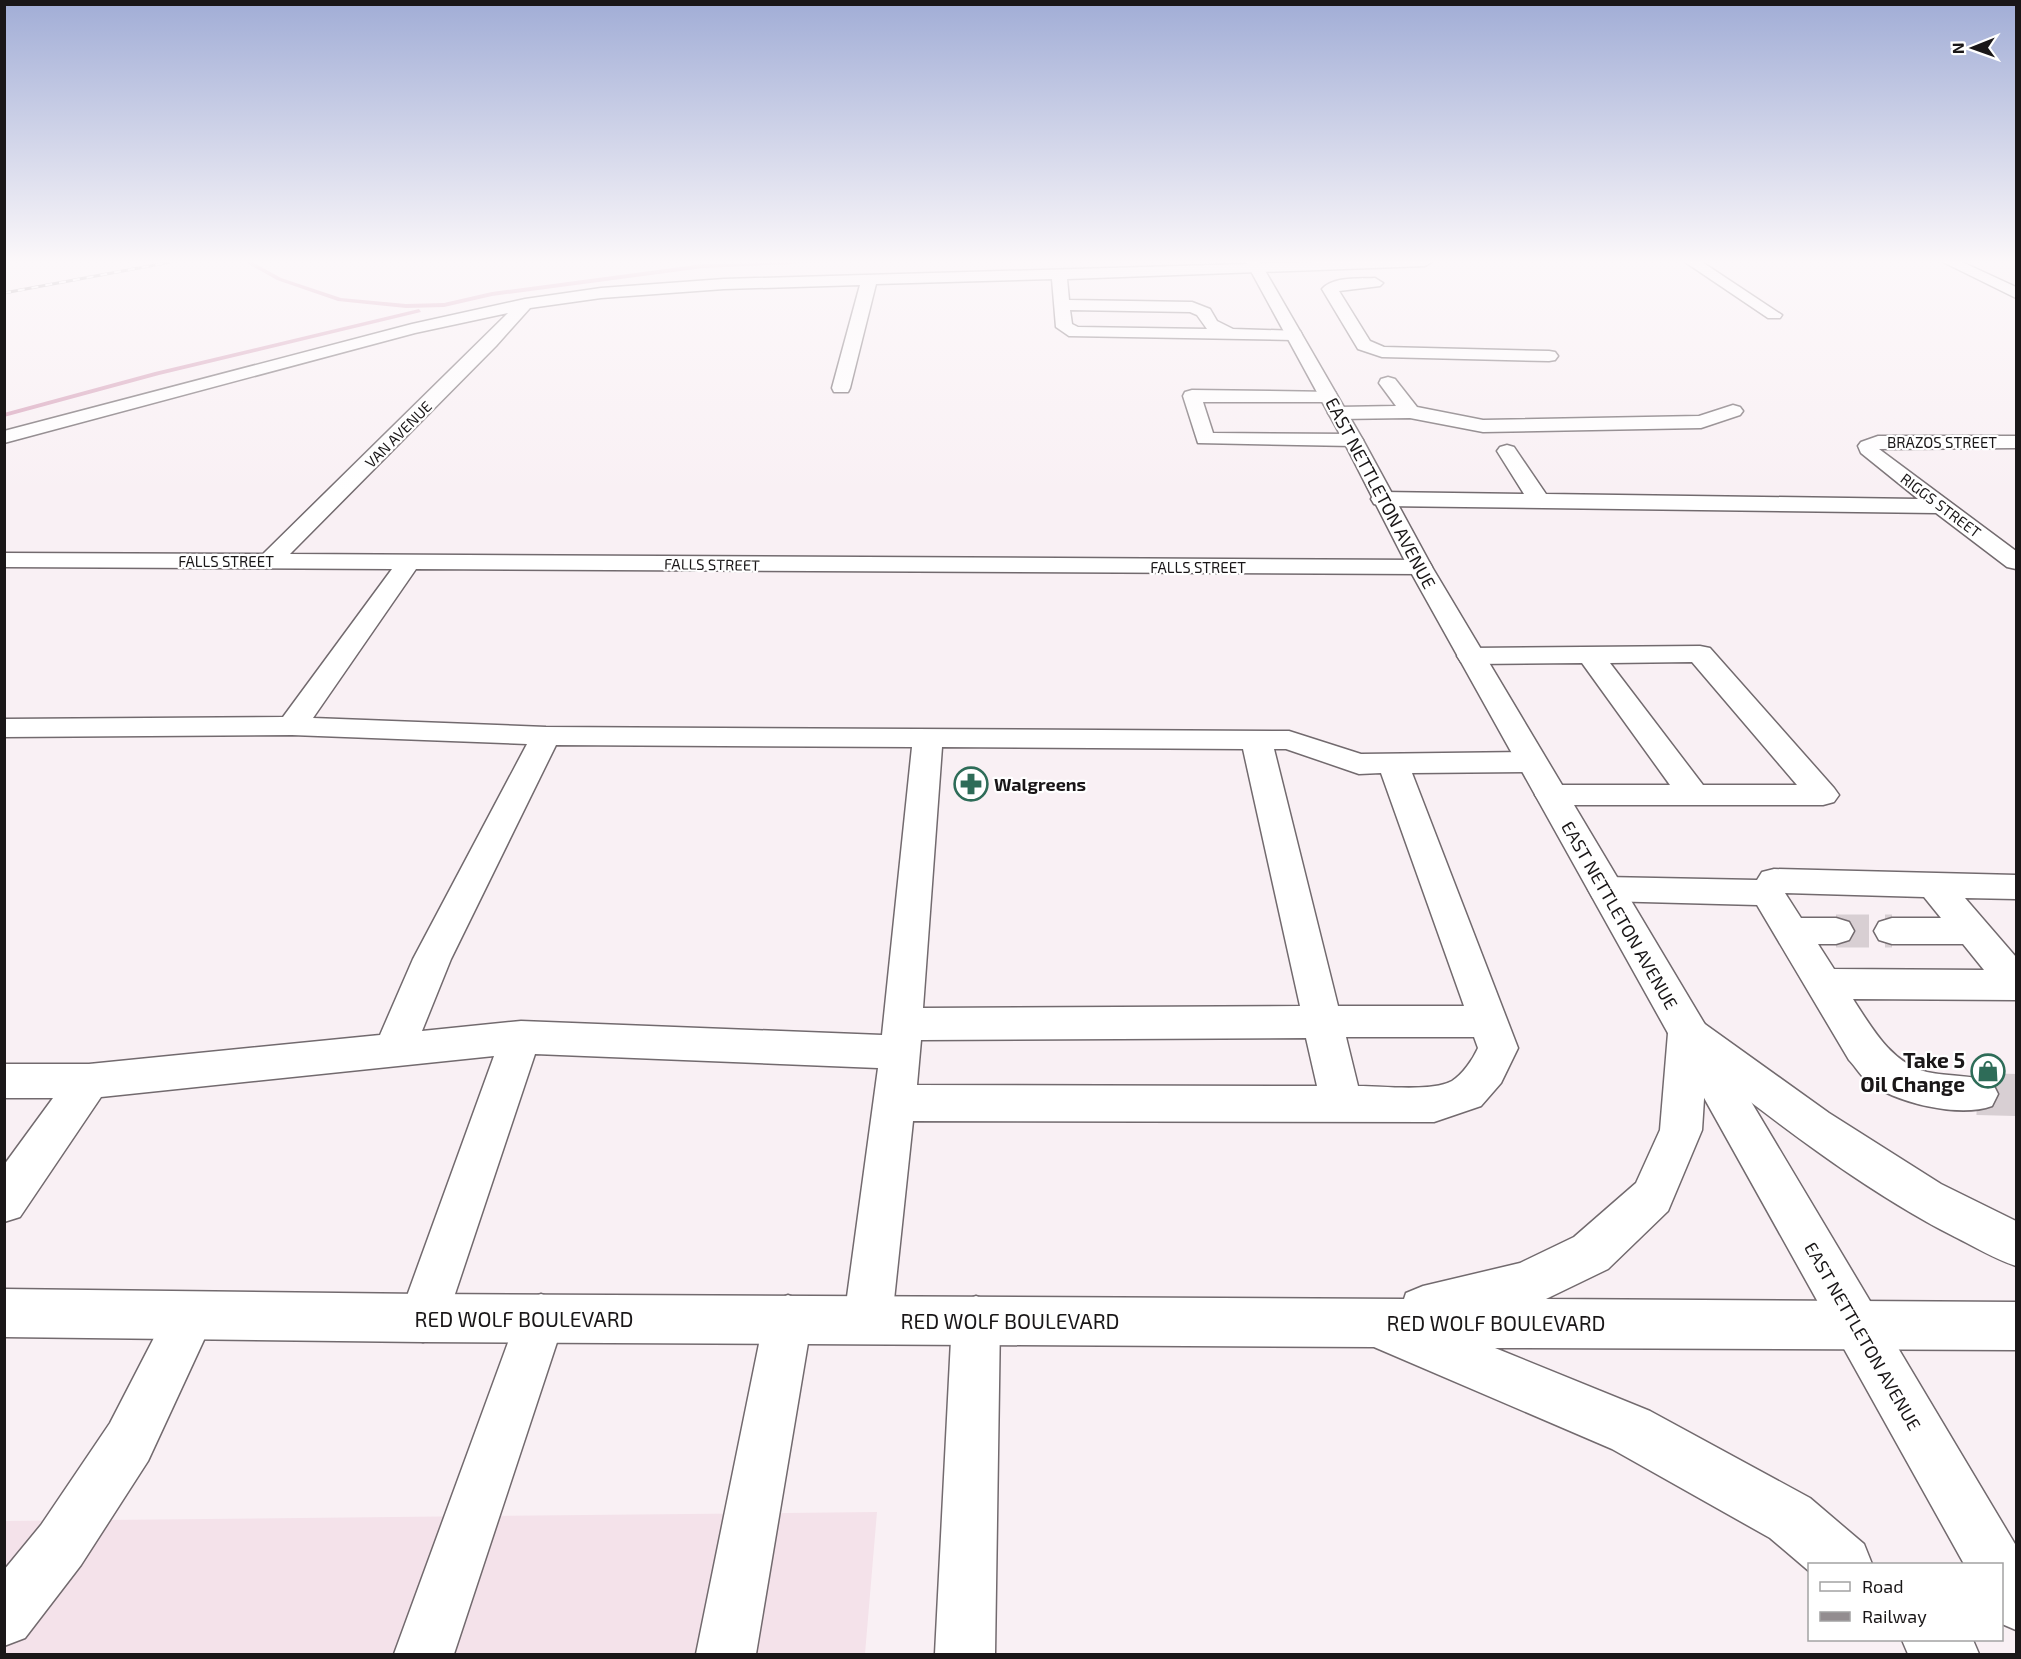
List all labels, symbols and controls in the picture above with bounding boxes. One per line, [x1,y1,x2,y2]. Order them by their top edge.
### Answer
north arrow [1943,18,2003,78]
text: N [1948,42,1967,54]
street label: EAST NETTLETON AVENUE [1321,394,1441,592]
street label: VAN AVENUE [361,397,435,471]
street label: BRAZOS STREET [1887,433,1997,451]
street label: RIGGS STREET [1897,469,1985,541]
street label: FALLS STREET [178,552,274,570]
street label: FALLS STREET [664,554,760,574]
street label: FALLS STREET [1150,558,1246,576]
pharmacy icon: Walgreens [953,766,989,802]
place label: Walgreens [994,773,1086,795]
street label: EAST NETTLETON AVENUE [1557,817,1683,1013]
place label: Take 5 Oil Change [1860,1047,1965,1096]
shop icon: Take 5 Oil Change [1970,1053,2006,1089]
street label: EAST NETTLETON AVENUE [1800,1238,1926,1434]
street label: RED WOLF BOULEVARD [414,1306,634,1331]
street label: RED WOLF BOULEVARD [900,1308,1120,1333]
street label: RED WOLF BOULEVARD [1386,1310,1606,1335]
legend [1808,1563,2003,1641]
text: Road [1862,1575,1903,1597]
text: Railway [1862,1605,1927,1627]

